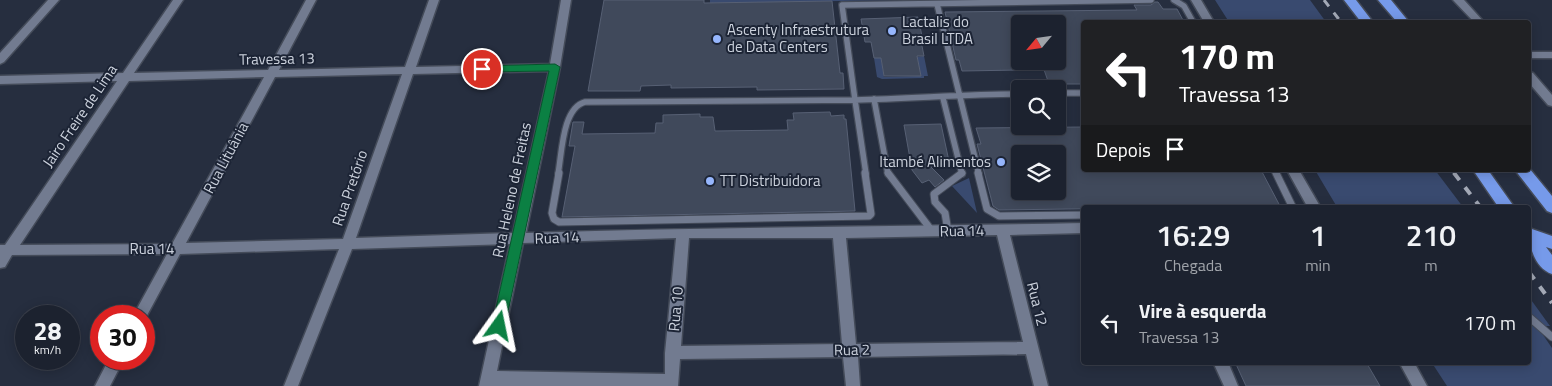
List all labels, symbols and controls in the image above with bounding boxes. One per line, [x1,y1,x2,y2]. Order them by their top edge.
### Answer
place label: Lactalis do Brasil LTDA [902,10,973,50]
north arrow [1011,15,1066,70]
map controls [1011,15,1066,200]
place label: Ascenty Infraestrutura de Data Centers [727,18,870,58]
marker: Lactalis do Brasil LTDA [886,25,898,37]
text: 170 m [1179,29,1275,83]
marker: Ascenty Infraestrutura de Data Centers [711,33,723,45]
icon: left [1096,40,1161,105]
street label: Travessa 13 [239,46,315,71]
pin [461,48,503,90]
icon: arrive [468,55,496,83]
street label: Jairo Freire de Lima [36,59,123,172]
text: Travessa 13 [1179,77,1290,111]
button: search [1011,80,1066,135]
street label: Rua Lituânia [197,117,254,198]
street label: Rua Heleno de Freitas [486,120,537,260]
text: Depois [1096,135,1151,164]
icon: arrive [1161,135,1189,163]
button: layers [1011,145,1066,200]
street label: Rua Pretório [326,147,373,229]
place label: Itambé Alimentos [879,150,991,173]
marker: Itambé Alimentos [995,156,1007,168]
place label: TT Distribuidora [720,169,821,192]
marker: TT Distribuidora [704,175,716,187]
text: 16:29 [1156,212,1230,258]
text: 1 [1310,212,1326,258]
text: 210 [1406,212,1456,258]
street label: Rua 14 [939,219,985,242]
street label: Rua 14 [534,225,580,250]
street label: Rua 14 [130,237,174,260]
text: Chegada [1164,253,1222,277]
text: min [1305,253,1331,277]
text: m [1424,253,1438,277]
street label: Rua 12 [1021,279,1054,328]
street label: Rua 10 [662,286,689,332]
text: Vire à esquerda [1139,296,1267,325]
position arrow [472,299,524,351]
speed limit sign: 30 [90,305,155,370]
text: 170 m [1464,308,1516,337]
icon: left [1096,309,1124,337]
text: 28 [33,312,62,350]
text: Travessa 13 [1139,325,1219,349]
street label: Rua 2 [834,338,870,361]
text: km/h [34,340,61,359]

